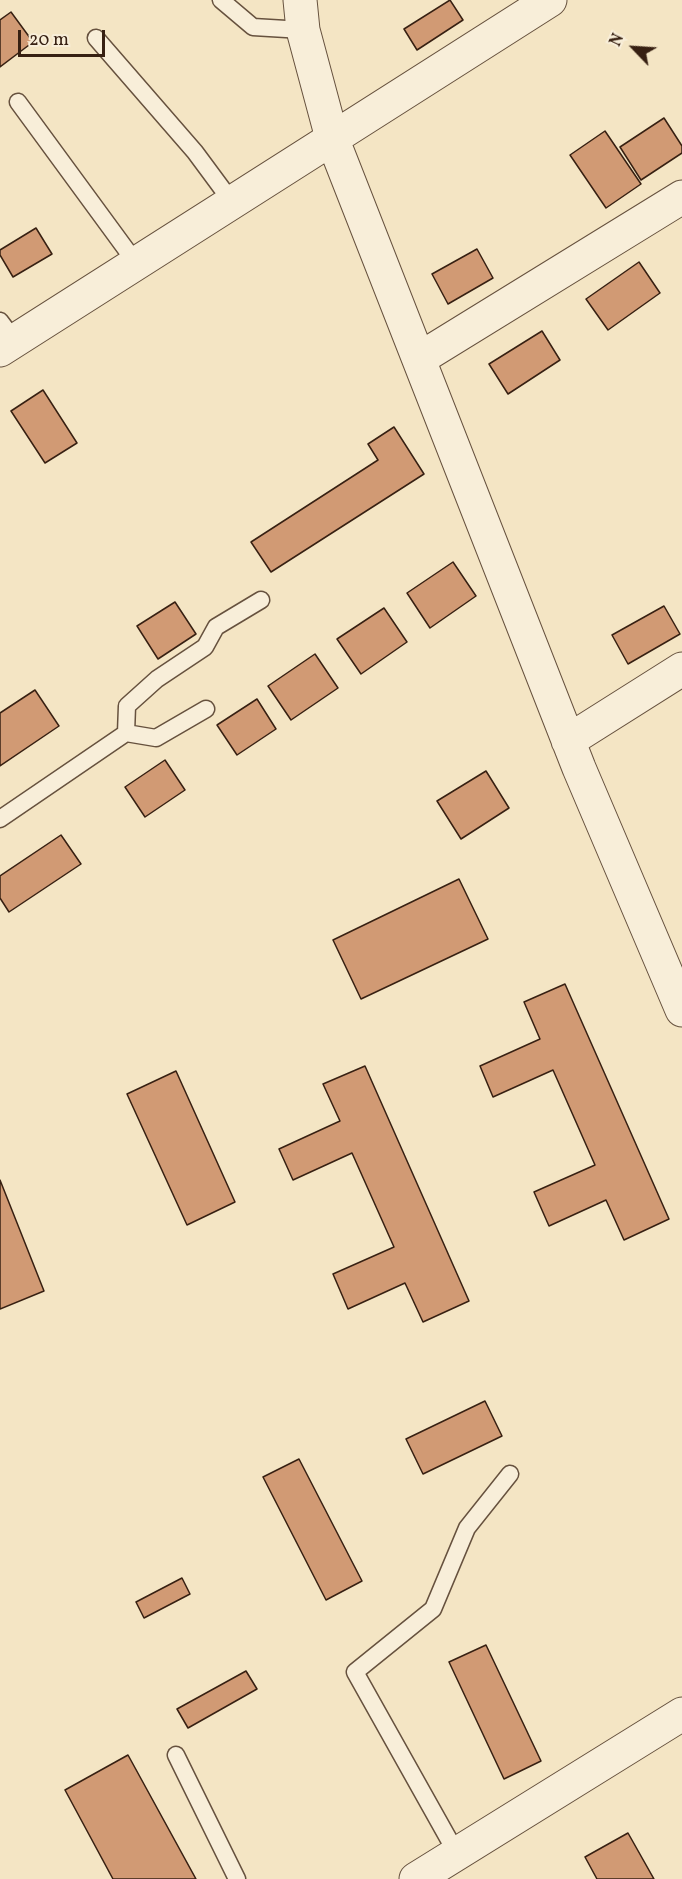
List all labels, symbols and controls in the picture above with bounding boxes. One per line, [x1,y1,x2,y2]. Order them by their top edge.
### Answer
scale bar [21,18,108,56]
north arrow [604,18,664,78]
text: 20 m [29,28,69,53]
text: N [605,30,630,50]

